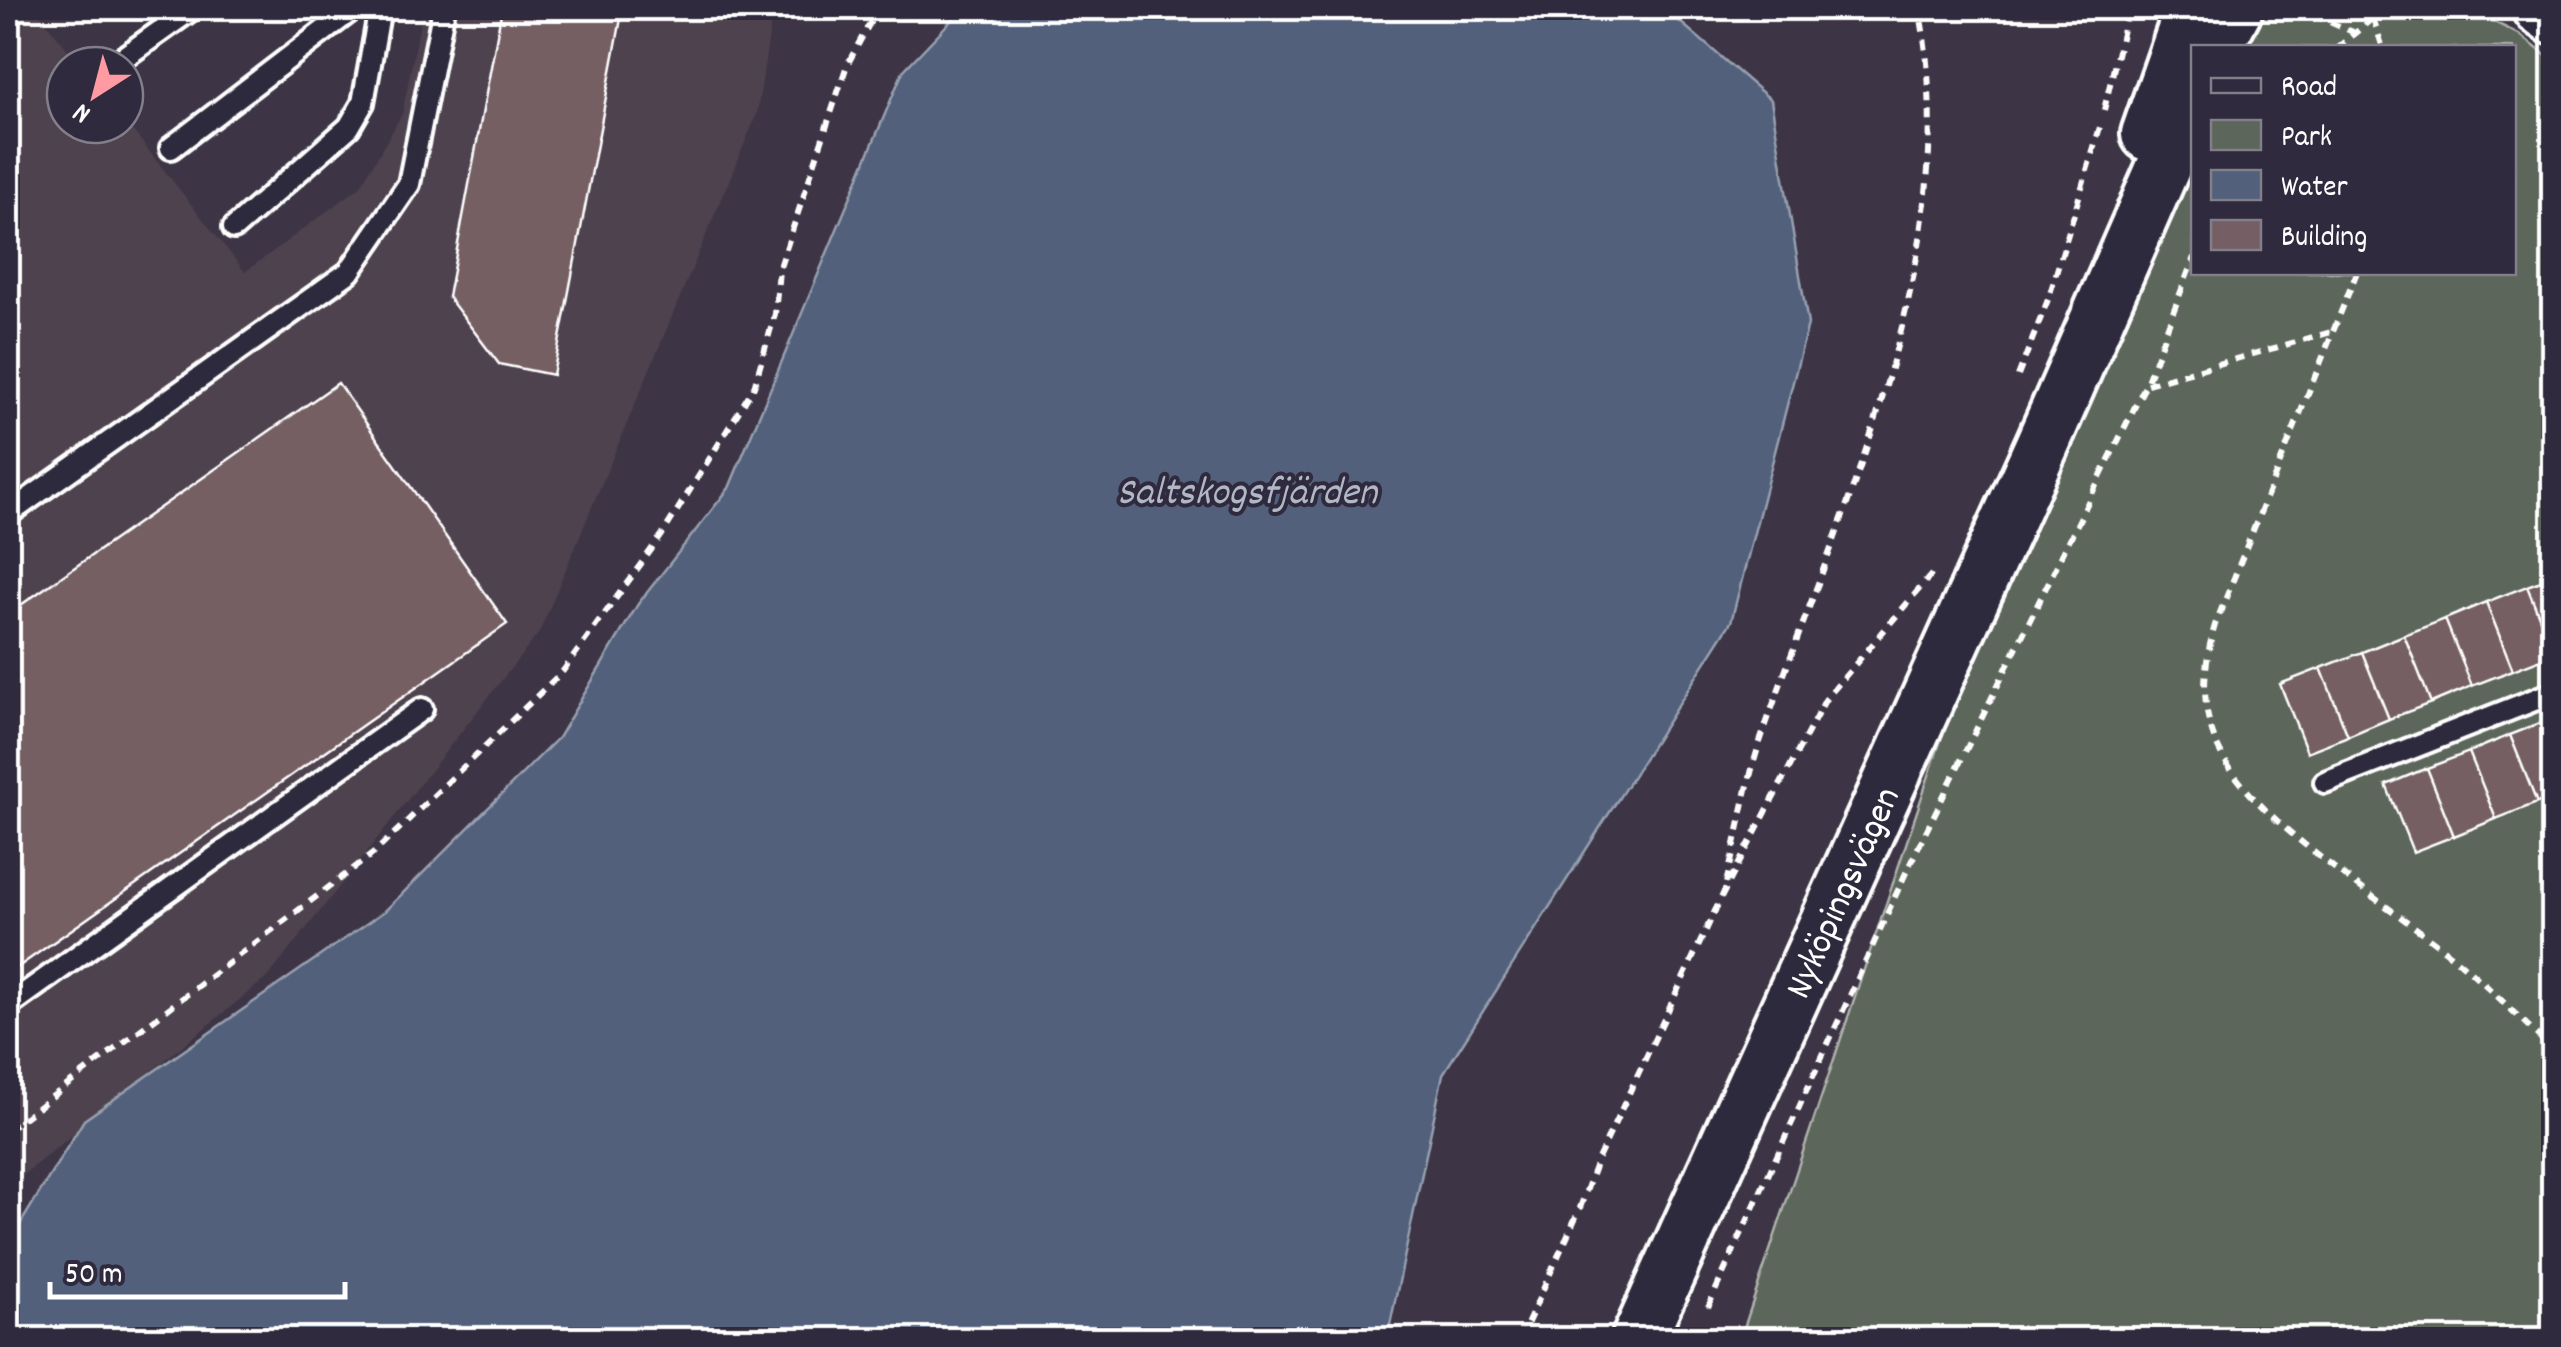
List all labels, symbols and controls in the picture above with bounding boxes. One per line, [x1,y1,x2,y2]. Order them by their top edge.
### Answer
north arrow [45,45,145,145]
legend [2191,45,2516,275]
text: Road [2281,68,2337,111]
text: N [66,91,101,131]
text: Park [2281,118,2332,161]
text: Water [2281,168,2348,211]
text: Building [2281,218,2367,261]
water label: Saltskogsfjärden [1117,467,1379,524]
street label: Nyköpingsvägen [1774,779,1917,1009]
scale bar [50,1237,345,1299]
text: 50 m [65,1255,123,1298]

